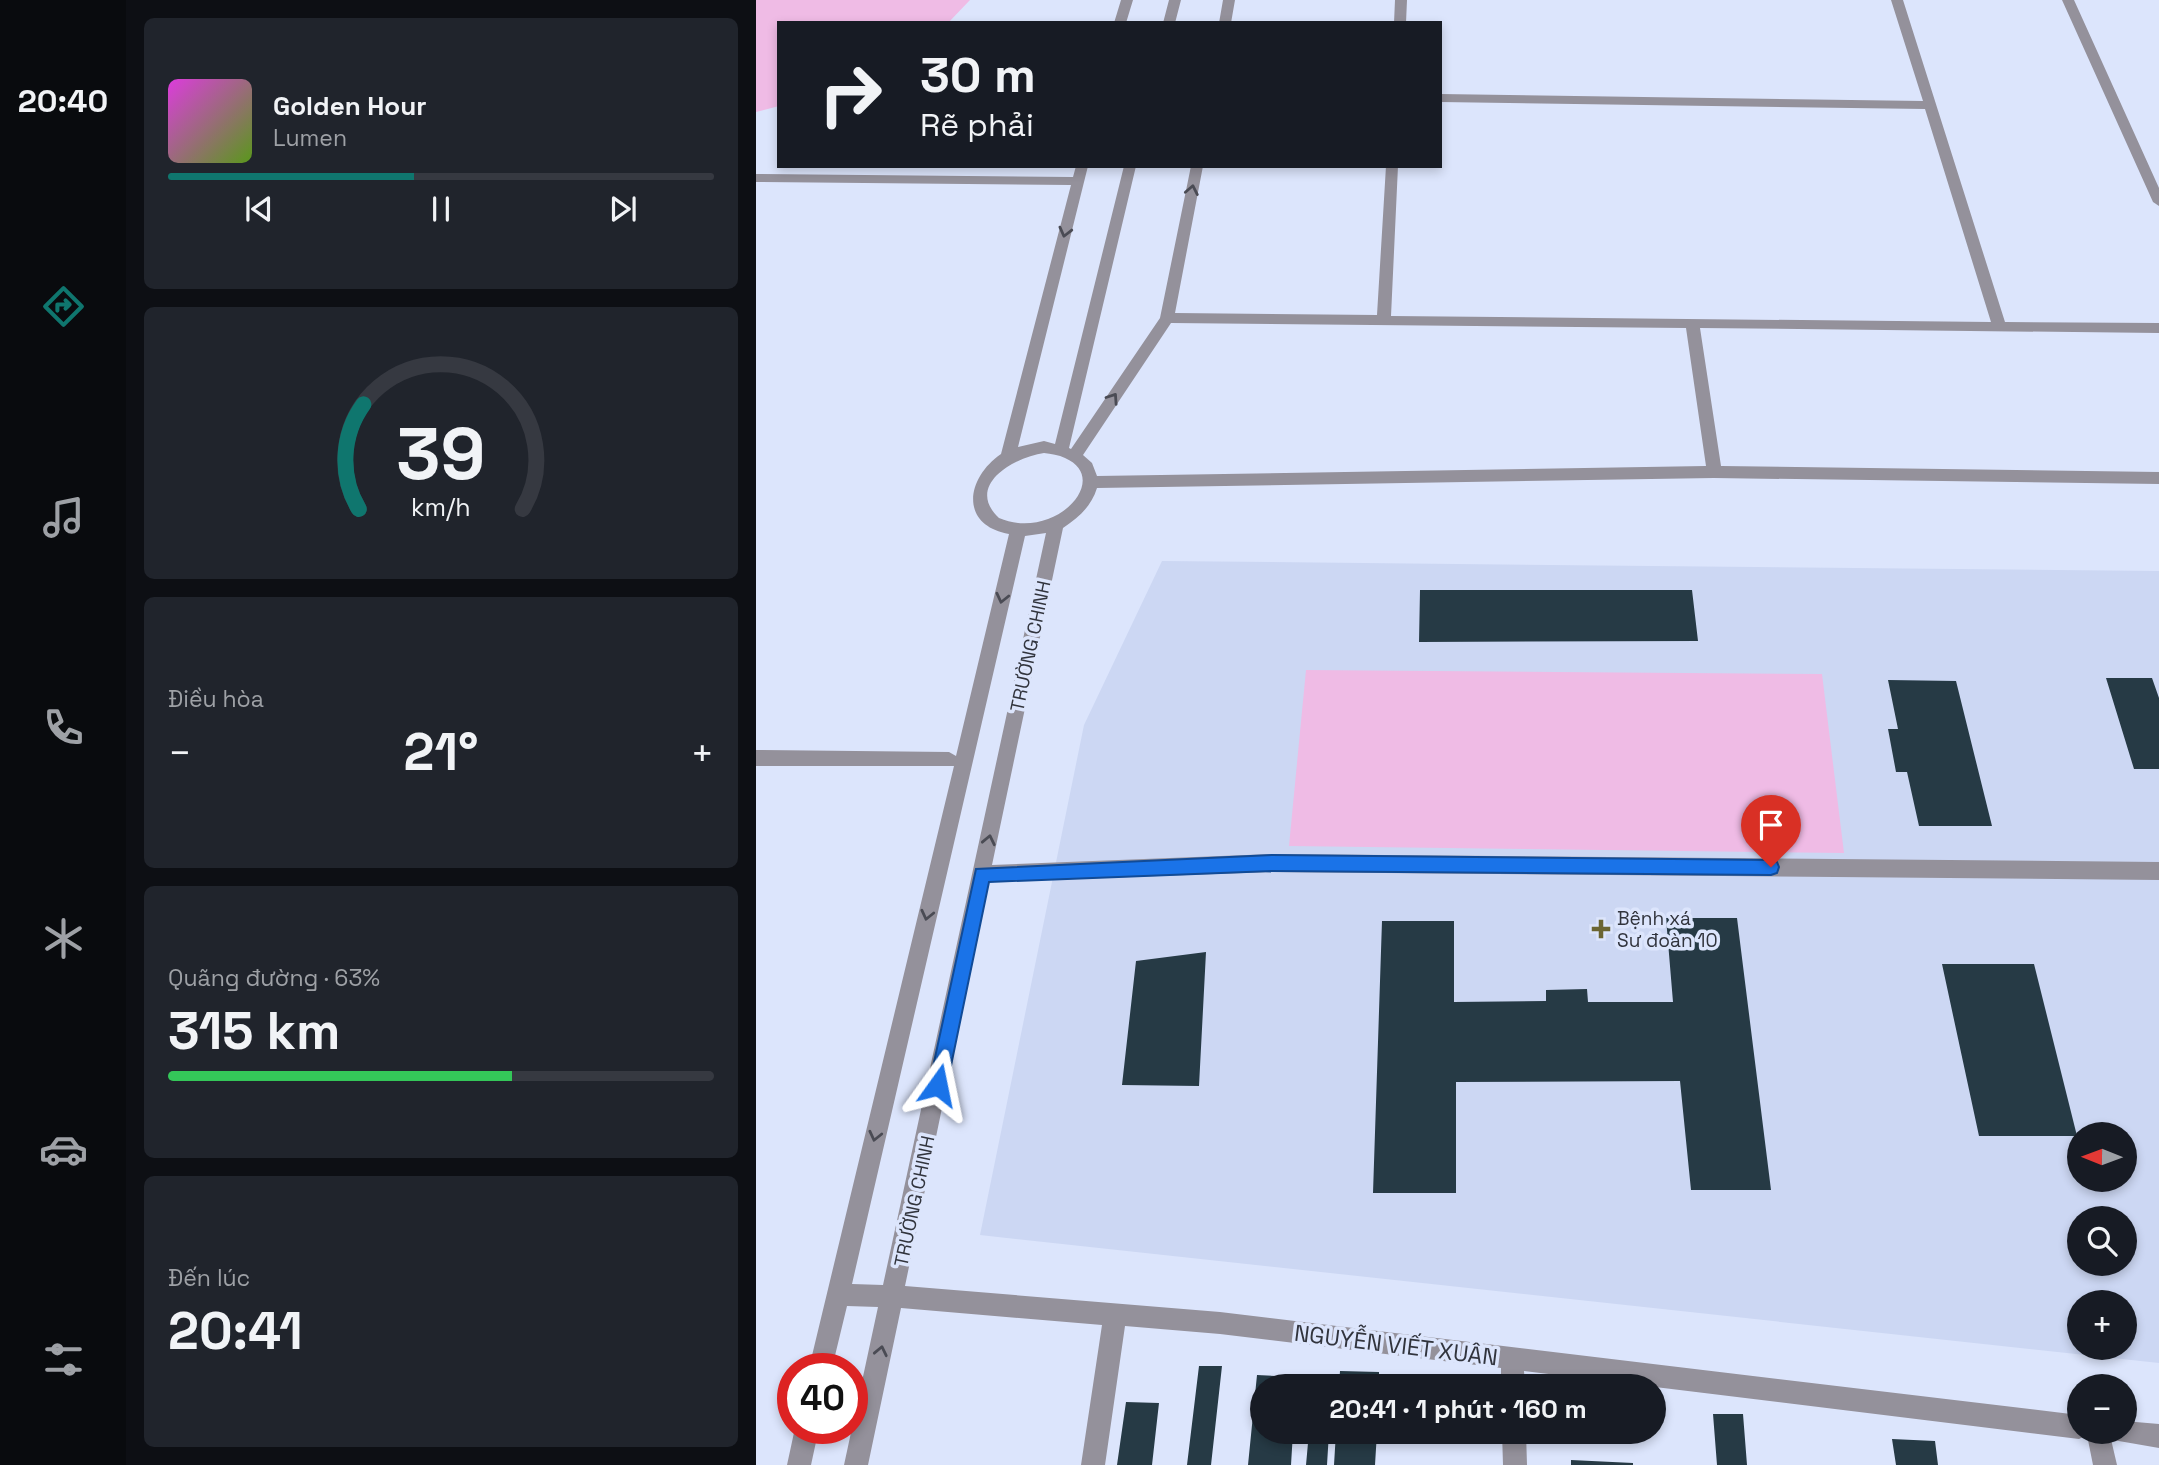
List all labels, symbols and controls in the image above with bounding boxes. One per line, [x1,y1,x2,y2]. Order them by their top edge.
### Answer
text: 30 m [920,44,1036,106]
icon: right [805,49,896,140]
text: 20:40 [18,81,108,121]
text: Golden Hour [273,89,427,123]
text: Rẽ phải [920,105,1034,145]
text: Lumen [273,123,347,153]
one-way arrow [1184,184,1199,196]
icon: previous [240,190,278,228]
icon: pause [422,190,460,228]
icon: next [604,190,642,228]
one-way arrow [1059,226,1073,238]
icon: directions [39,282,88,331]
one-way arrow [1105,393,1118,406]
text: 39 [396,408,486,501]
text: km/h [411,491,471,523]
icon: music [39,493,88,542]
street label: TRƯỜNG CHINH [1004,578,1057,714]
one-way arrow [996,592,1011,604]
text: Điều hòa [168,684,264,714]
icon: phone [39,703,88,752]
text: 21° [404,719,478,785]
text: − [168,729,192,777]
text: + [690,729,714,777]
pin [1741,795,1801,867]
icon: arrive [1752,806,1790,844]
one-way arrow [981,834,996,846]
place label: Bệnh xá Sư đoàn 10 [1617,906,1718,953]
one-way arrow [921,909,936,921]
icon: climate [39,914,88,963]
marker: Bệnh xá Sư đoàn 10 [1591,919,1611,939]
text: Quãng đường · 63% [168,963,380,993]
text: 315 km [168,998,340,1064]
position arrow [901,1048,975,1122]
north arrow [2067,1122,2137,1192]
map controls [2067,1122,2137,1444]
icon: car [39,1125,88,1174]
one-way arrow [869,1130,883,1142]
street label: TRƯỜNG CHINH [888,1133,941,1269]
button: search [2067,1206,2137,1276]
text: Đến lúc [168,1263,250,1293]
button: + [2067,1290,2137,1360]
text: 20:41 [168,1298,303,1364]
street label: NGUYỄN VIẾT XUÂN [1293,1315,1500,1372]
icon: filters [39,1335,88,1384]
one-way arrow [873,1345,888,1357]
speed limit sign: 40 [777,1353,868,1444]
button: − [2067,1374,2137,1444]
text: 20:41 · 1 phút · 160 m [1329,1392,1587,1426]

